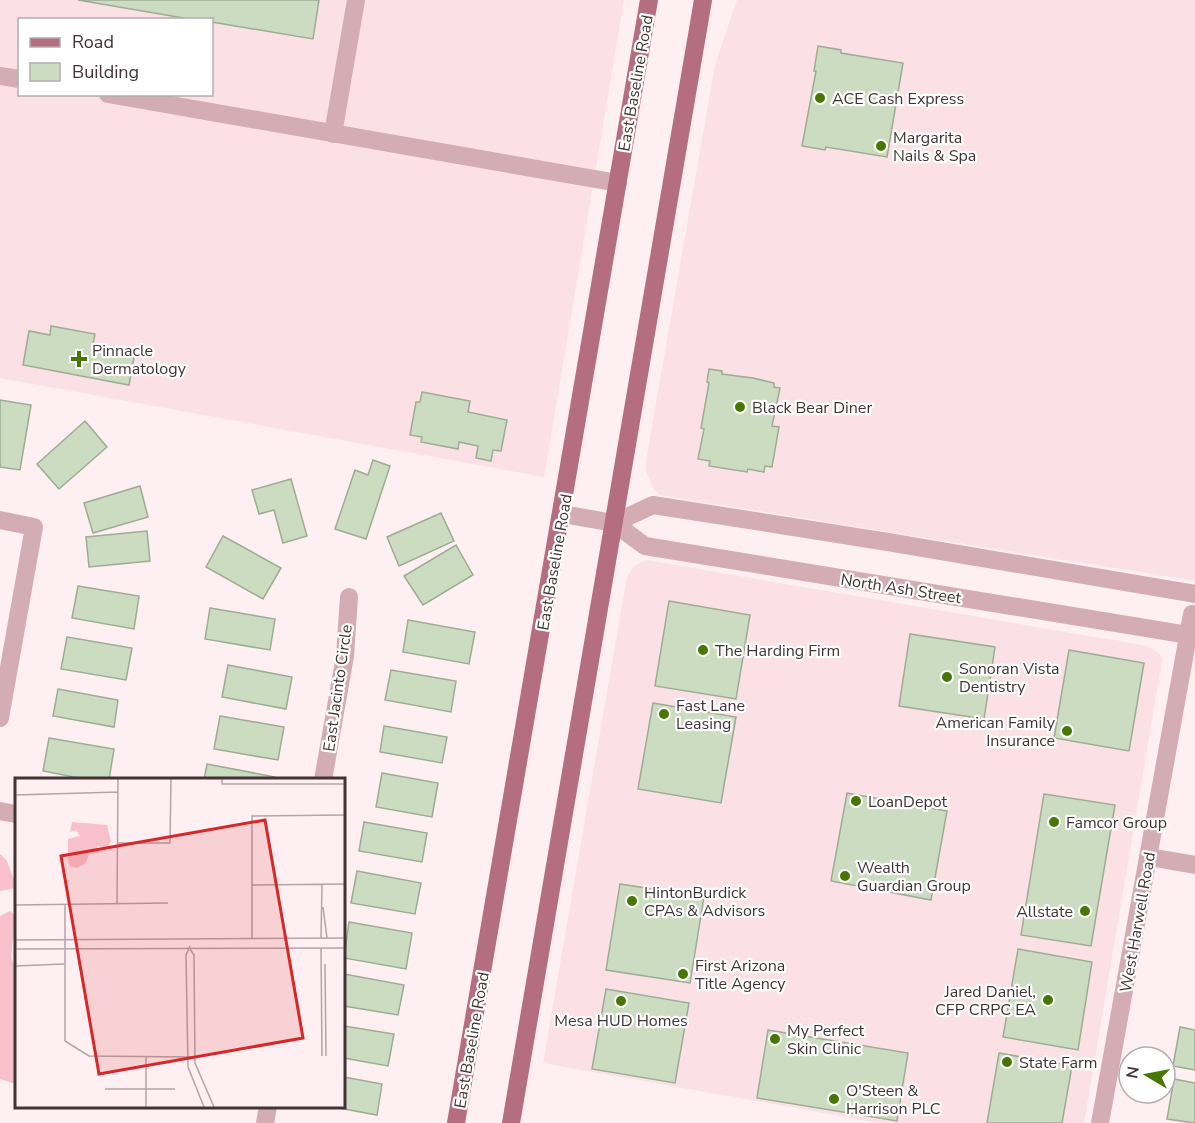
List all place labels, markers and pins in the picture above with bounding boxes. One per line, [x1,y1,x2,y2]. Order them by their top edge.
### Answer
place label: ACE Cash Express [832,88,964,110]
marker: ACE Cash Express [813,91,827,105]
place label: Margarita Nails & Spa [893,127,976,167]
marker: Margarita Nails & Spa [874,139,888,153]
place label: Pinnacle Dermatology [92,340,187,380]
marker: Pinnacle Dermatology [70,350,88,368]
place label: Black Bear Diner [752,397,872,419]
marker: Black Bear Diner [733,400,747,414]
place label: The Harding Firm [715,640,840,662]
marker: The Harding Firm [696,643,710,657]
place label: Sonoran Vista Dentistry [959,658,1059,698]
marker: Sonoran Vista Dentistry [940,670,954,684]
place label: Fast Lane Leasing [676,695,745,735]
marker: Fast Lane Leasing [657,707,671,721]
place label: American Family Insurance [936,712,1056,752]
marker: American Family Insurance [1060,724,1074,738]
place label: LoanDepot [868,791,948,813]
marker: LoanDepot [849,794,863,808]
place label: Famcor Group [1066,812,1167,834]
marker: Famcor Group [1047,815,1061,829]
place label: Wealth Guardian Group [857,857,971,897]
marker: Wealth Guardian Group [838,869,852,883]
place label: HintonBurdick CPAs & Advisors [644,882,765,922]
marker: HintonBurdick CPAs & Advisors [625,894,639,908]
place label: Allstate [1016,901,1073,923]
marker: Allstate [1078,904,1092,918]
place label: First Arizona Title Agency [695,955,786,995]
marker: First Arizona Title Agency [676,967,690,981]
place label: Jared Daniel, CFP CRPC EA [935,981,1036,1021]
marker: Jared Daniel, CFP CRPC EA [1041,993,1055,1007]
marker: Mesa HUD Homes [614,994,628,1008]
place label: Mesa HUD Homes [554,1010,688,1032]
place label: My Perfect Skin Clinic [787,1020,864,1060]
marker: My Perfect Skin Clinic [768,1032,782,1046]
place label: State Farm [1019,1052,1097,1074]
marker: State Farm [1000,1055,1014,1069]
place label: O'Steen & Harrison PLC [846,1080,941,1120]
marker: O'Steen & Harrison PLC [827,1092,841,1106]

